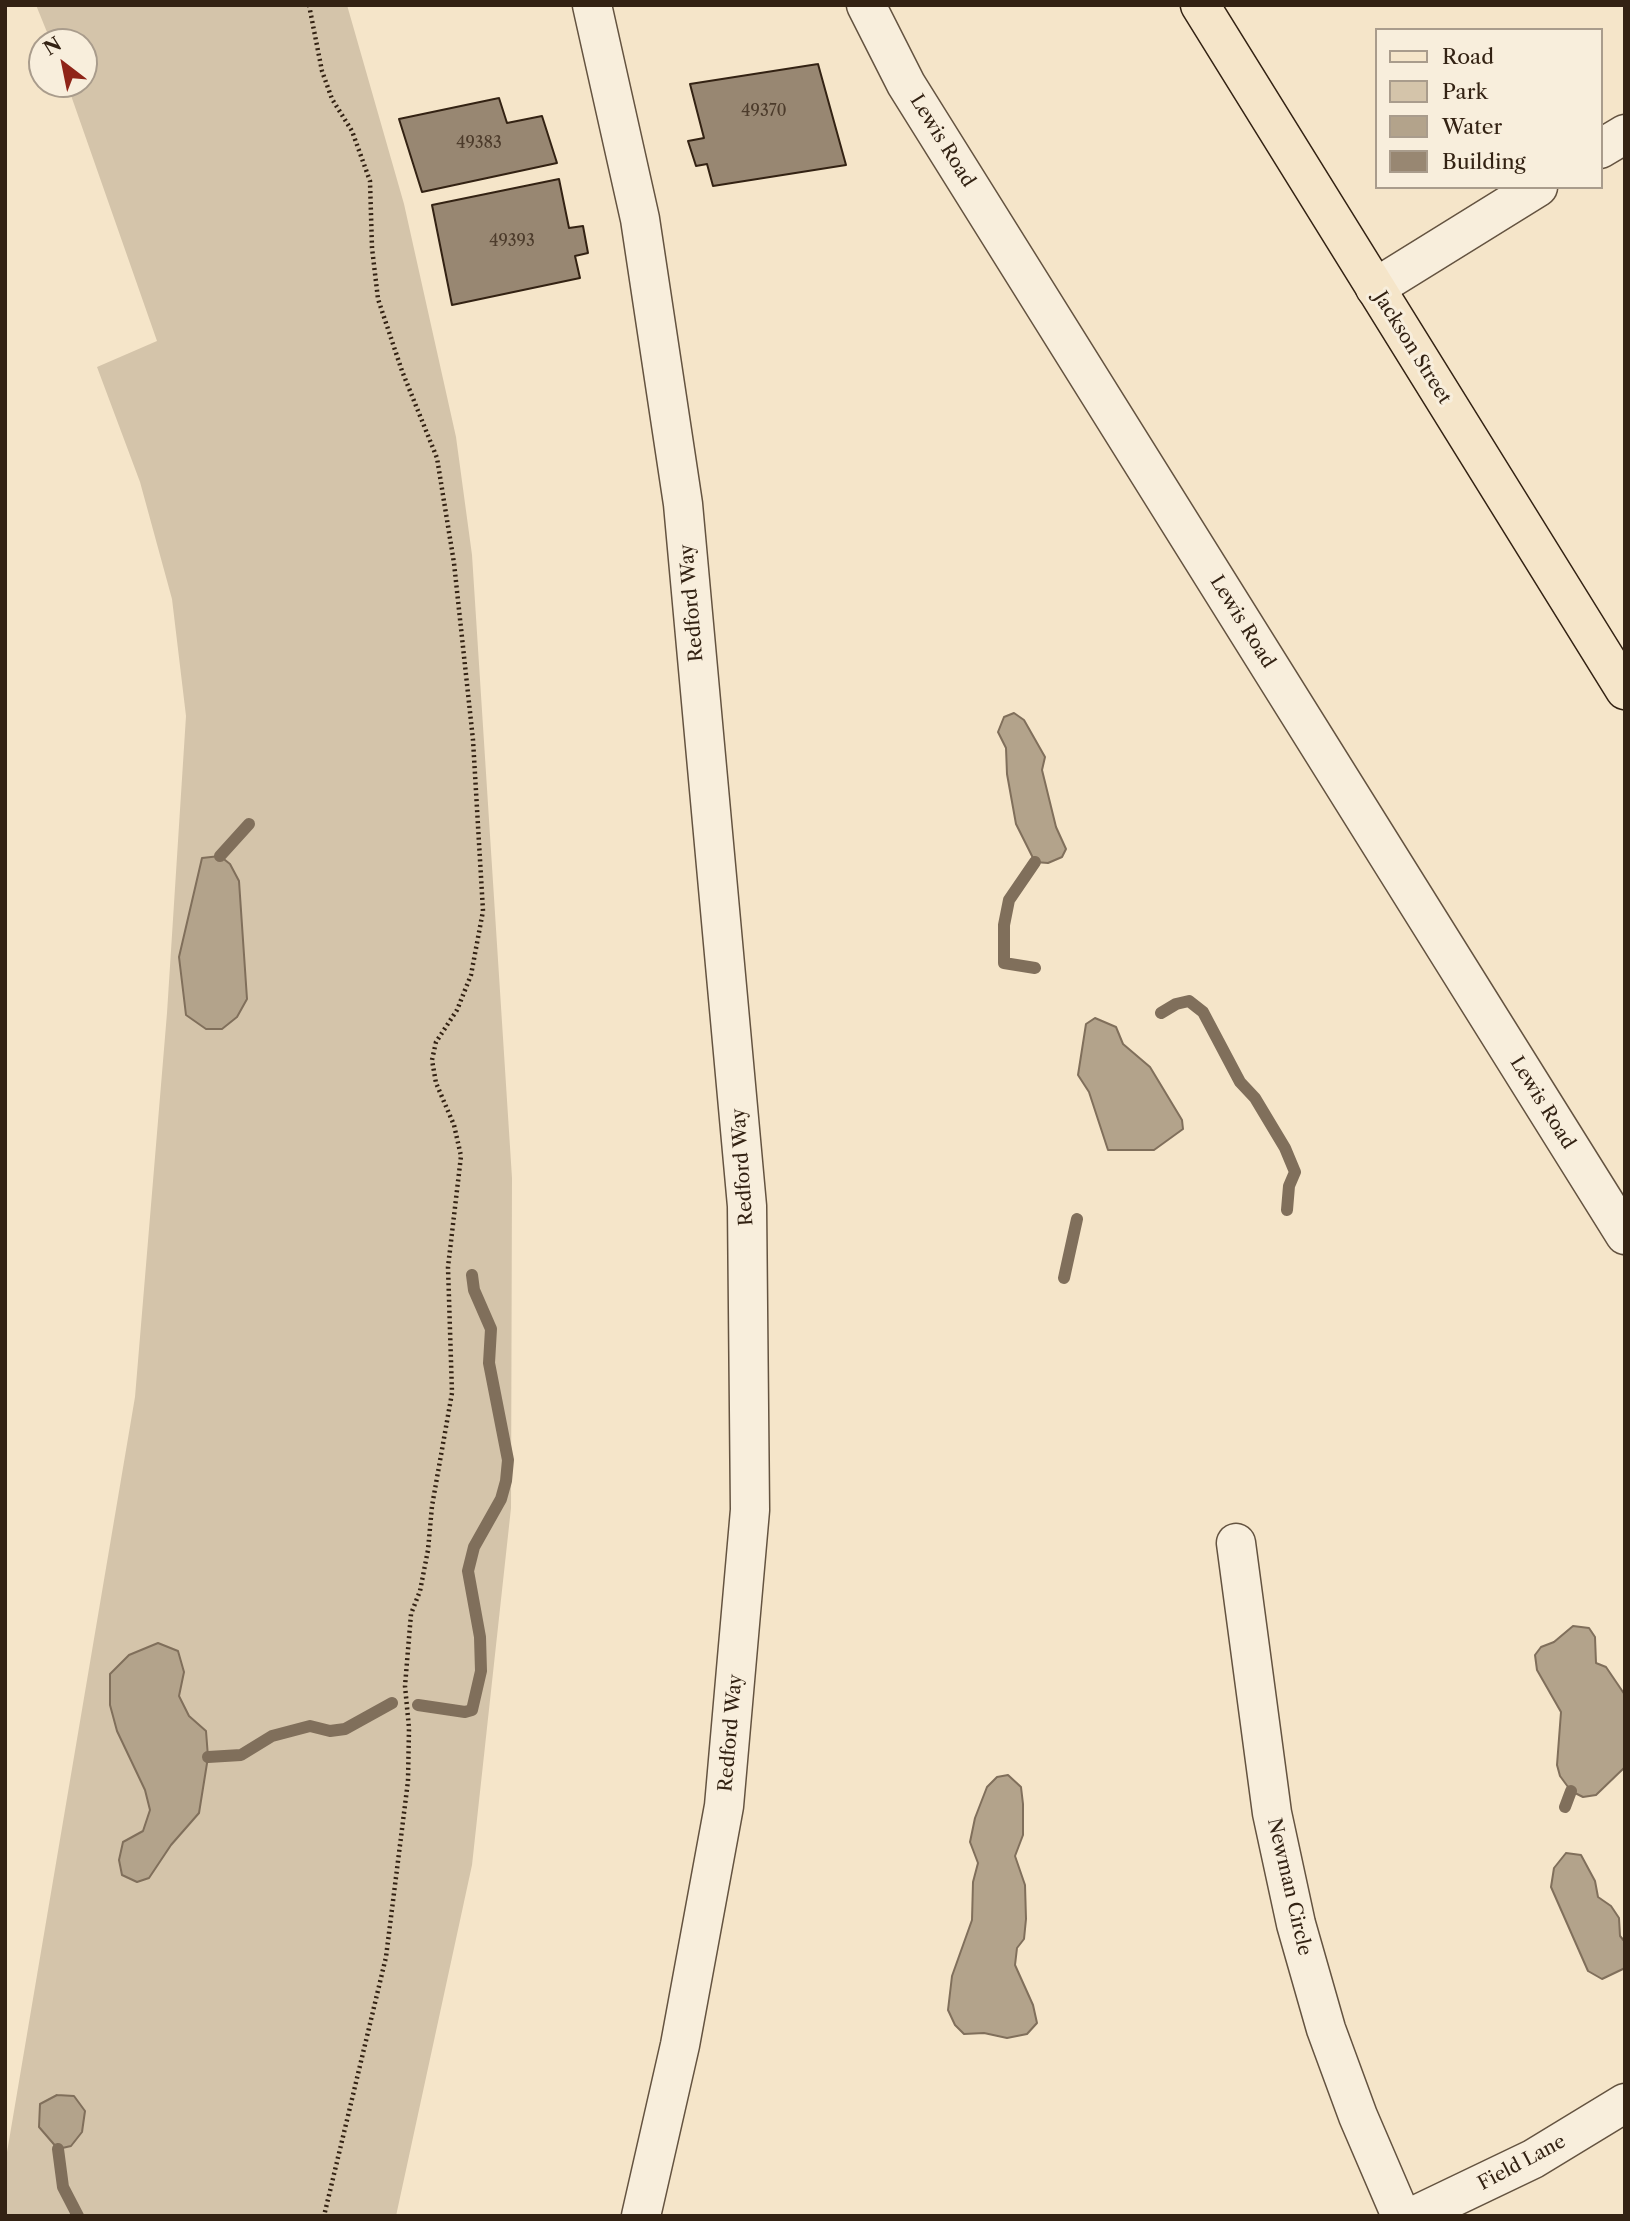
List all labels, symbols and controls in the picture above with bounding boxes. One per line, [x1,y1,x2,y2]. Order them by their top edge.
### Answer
north arrow [28,28,98,98]
legend [1374,28,1602,189]
text: N [40,32,66,61]
text: Road [1442,44,1494,69]
text: Park [1442,79,1488,104]
street label: Lewis Road [905,91,979,191]
house number: 49370 [741,101,787,121]
text: Water [1442,114,1502,139]
house number: 49383 [456,133,502,153]
text: Building [1442,149,1526,174]
house number: 49393 [489,231,535,251]
street label: Jackson Street [1368,288,1456,408]
street label: Redford Way [676,543,708,663]
street label: Lewis Road [1205,572,1279,672]
street label: Lewis Road [1505,1053,1579,1153]
street label: Redford Way [728,1107,758,1227]
street label: Redford Way [715,1673,747,1793]
street label: Newman Circle [1262,1816,1316,1958]
street label: Field Lane [1474,2130,1570,2196]

